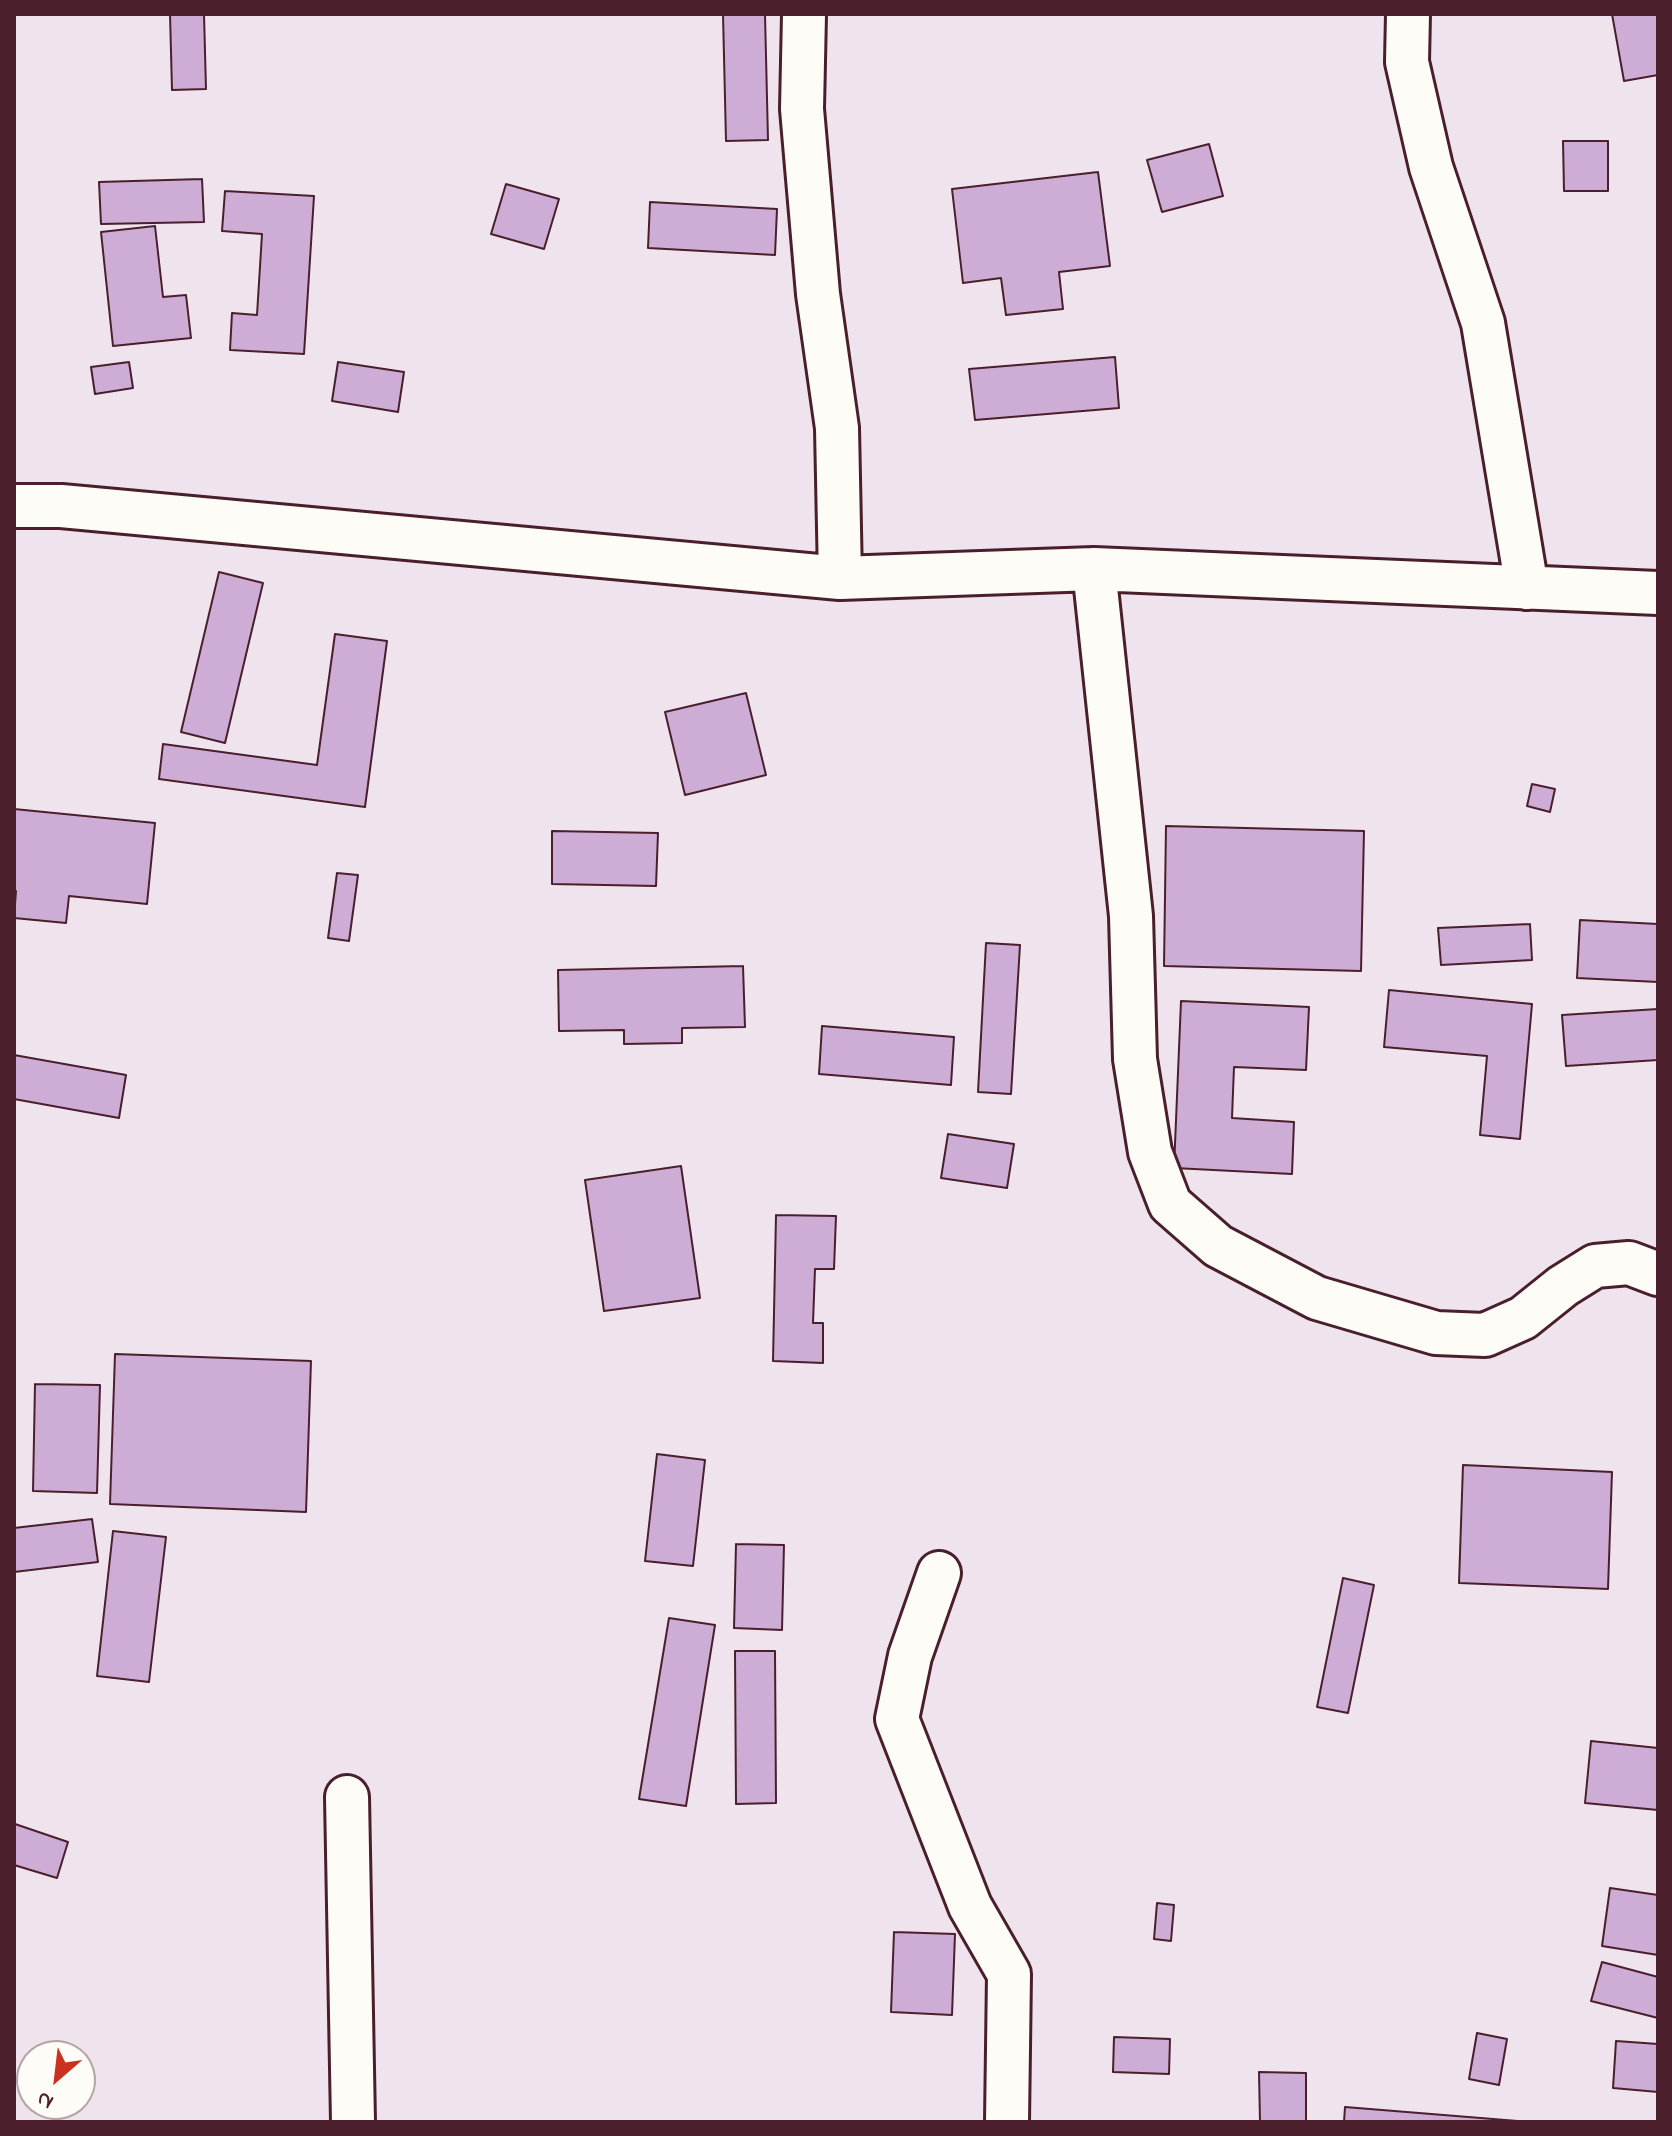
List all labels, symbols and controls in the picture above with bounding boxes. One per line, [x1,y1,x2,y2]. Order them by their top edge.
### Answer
north arrow [16,2040,96,2120]
text: N [32,2082,60,2117]

